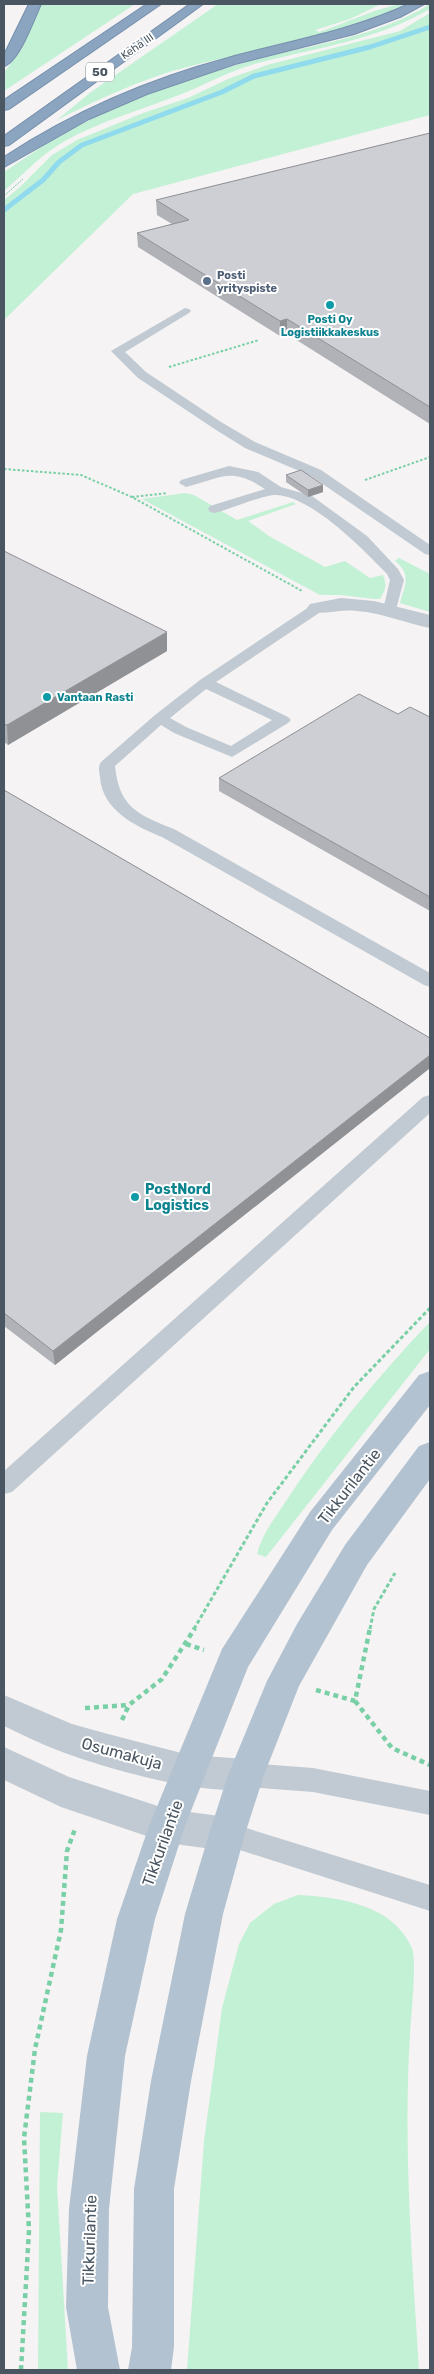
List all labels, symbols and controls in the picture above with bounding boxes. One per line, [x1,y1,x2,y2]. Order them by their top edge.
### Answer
street label: Kehä III [118,30,156,62]
road number: 50 [86,62,114,82]
place label: Posti yrityspiste [217,269,278,295]
marker: Posti yrityspiste [201,275,213,287]
marker: Posti Oy Logistiikkakeskus [324,299,336,311]
place label: Posti Oy Logistiikkakeskus [281,313,379,339]
marker: Vantaan Rasti [41,691,53,703]
place label: Vantaan Rasti [57,691,133,704]
place label: PostNord Logistics [145,1181,211,1214]
marker: PostNord Logistics [129,1191,141,1203]
street label: Tikkurilantie [314,1445,385,1528]
street label: Osumakuja [80,1734,164,1773]
street label: Tikkurilantie [138,1797,187,1889]
street label: Tikkurilantie [78,2194,101,2286]

